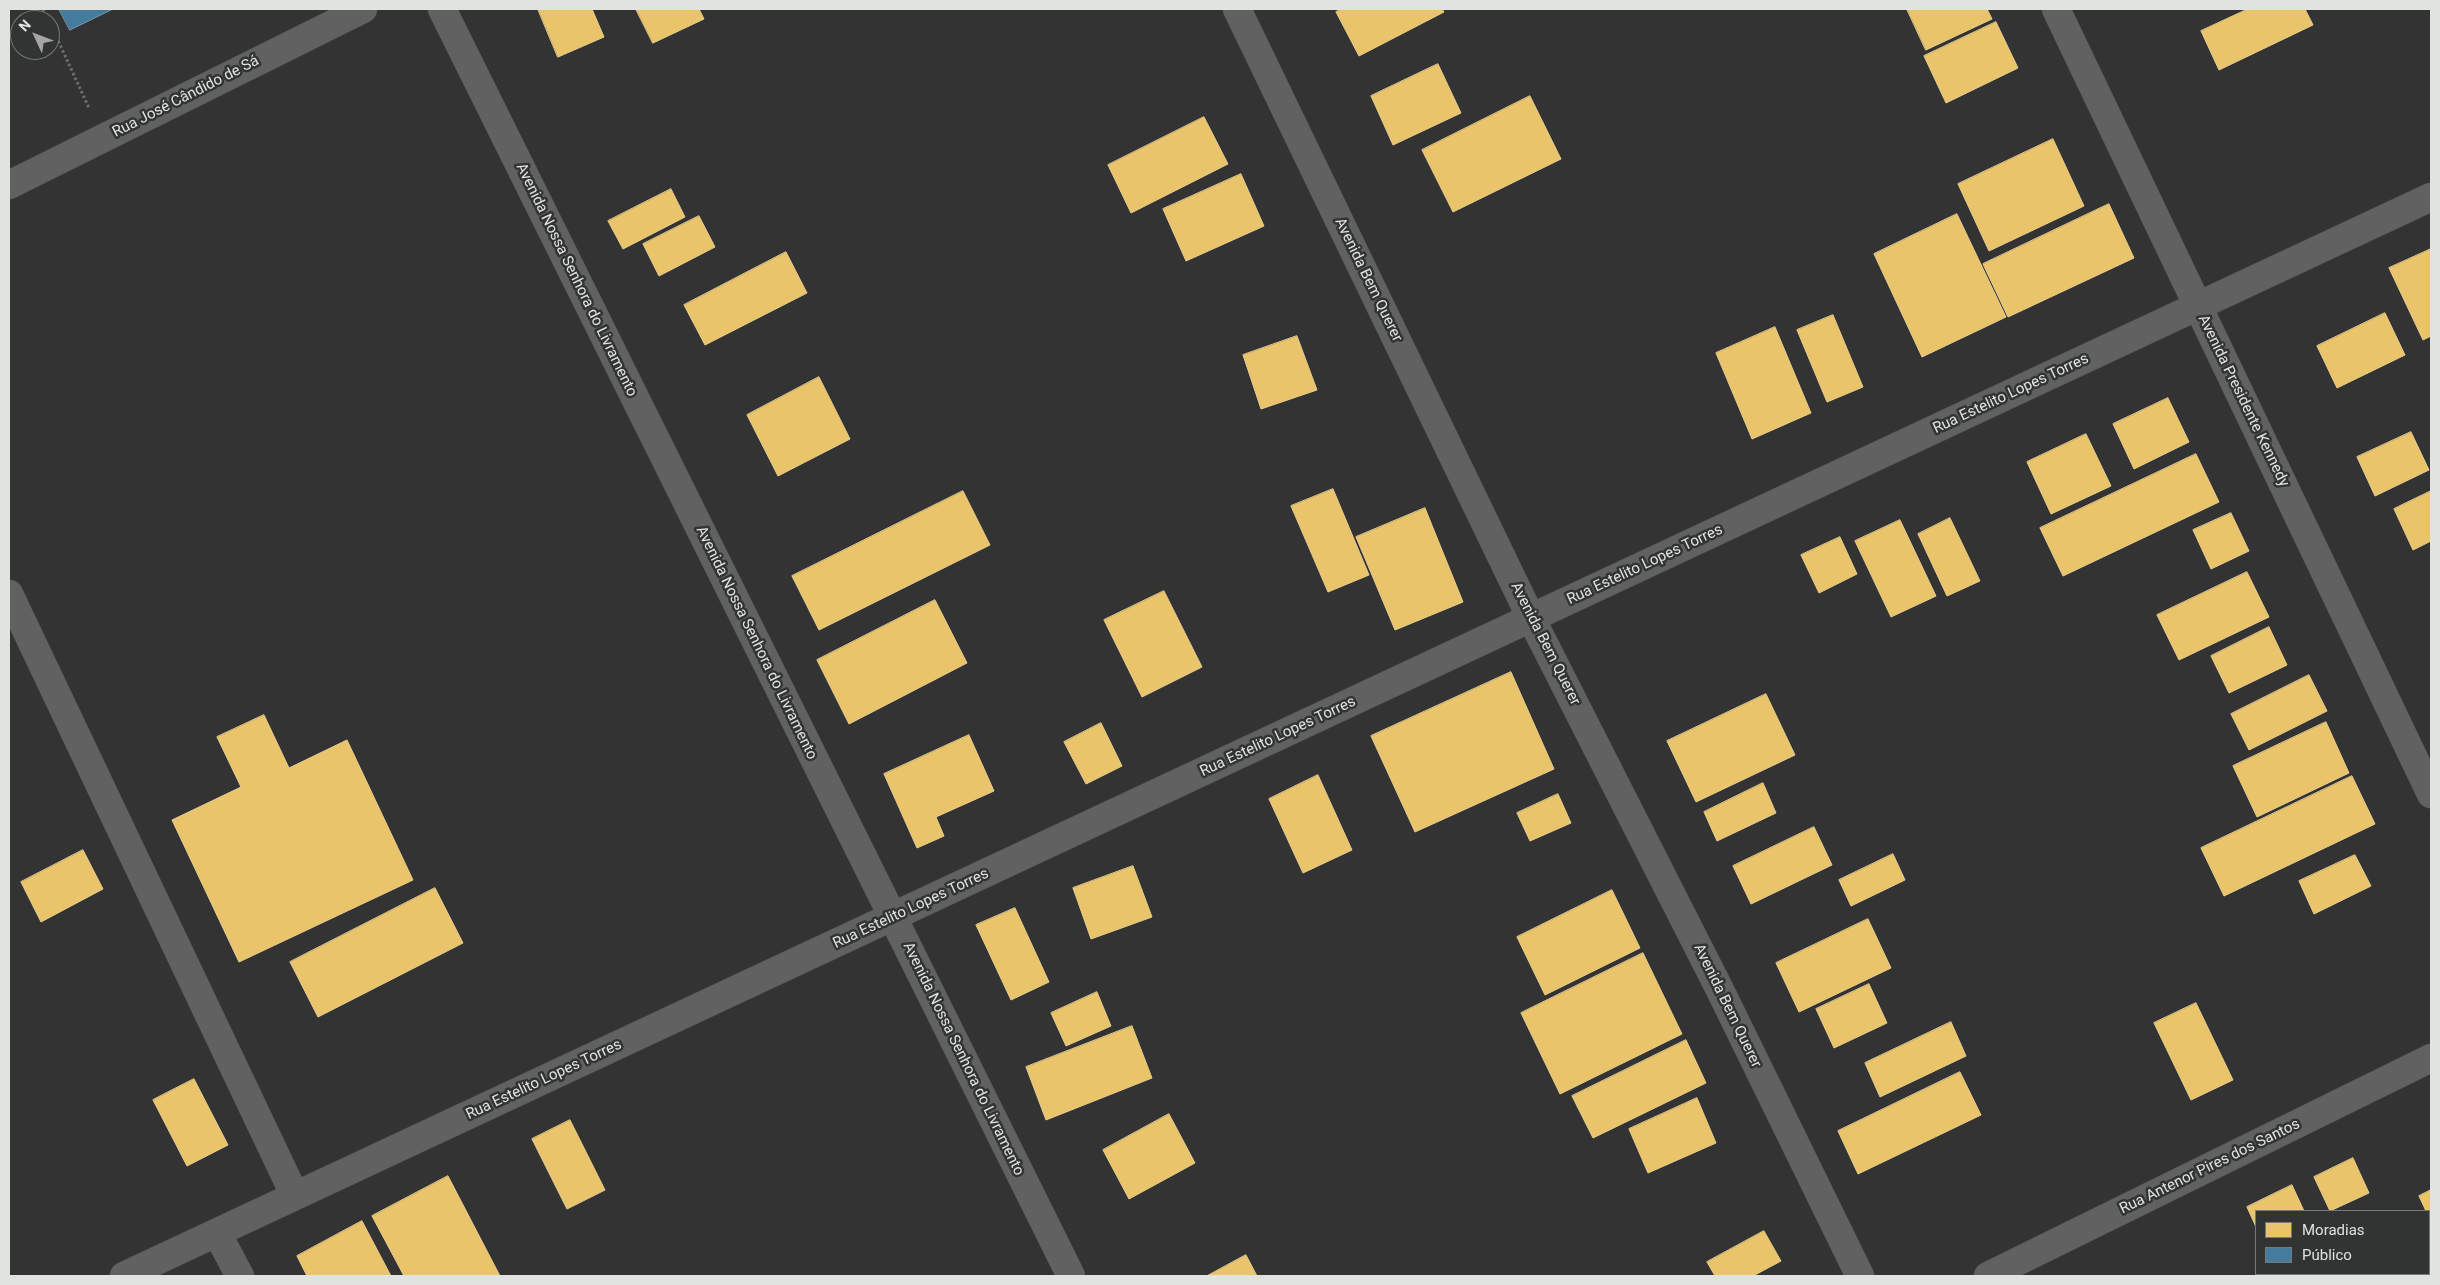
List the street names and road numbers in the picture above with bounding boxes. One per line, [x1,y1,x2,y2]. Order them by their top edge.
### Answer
street label: Rua José Cândido de Sá [110,52,262,142]
street label: Avenida Nossa Senhora do Livramento [511,160,641,400]
street label: Avenida Bem Querer [1330,215,1406,345]
street label: Avenida Presidente Kennedy [2193,312,2293,490]
street label: Rua Estelito Lopes Torres [1930,350,2092,438]
street label: Rua Estelito Lopes Torres [1564,521,1726,609]
street label: Avenida Nossa Senhora do Livramento [691,523,821,763]
street label: Avenida Bem Querer [1506,580,1584,708]
street label: Rua Estelito Lopes Torres [1197,693,1359,781]
street label: Rua Estelito Lopes Torres [830,865,992,953]
street label: Avenida Nossa Senhora do Livramento [898,939,1028,1179]
street label: Avenida Bem Querer [1689,941,1765,1071]
street label: Rua Estelito Lopes Torres [463,1036,625,1124]
street label: Rua Antenor Pires dos Santos [2117,1115,2303,1219]

